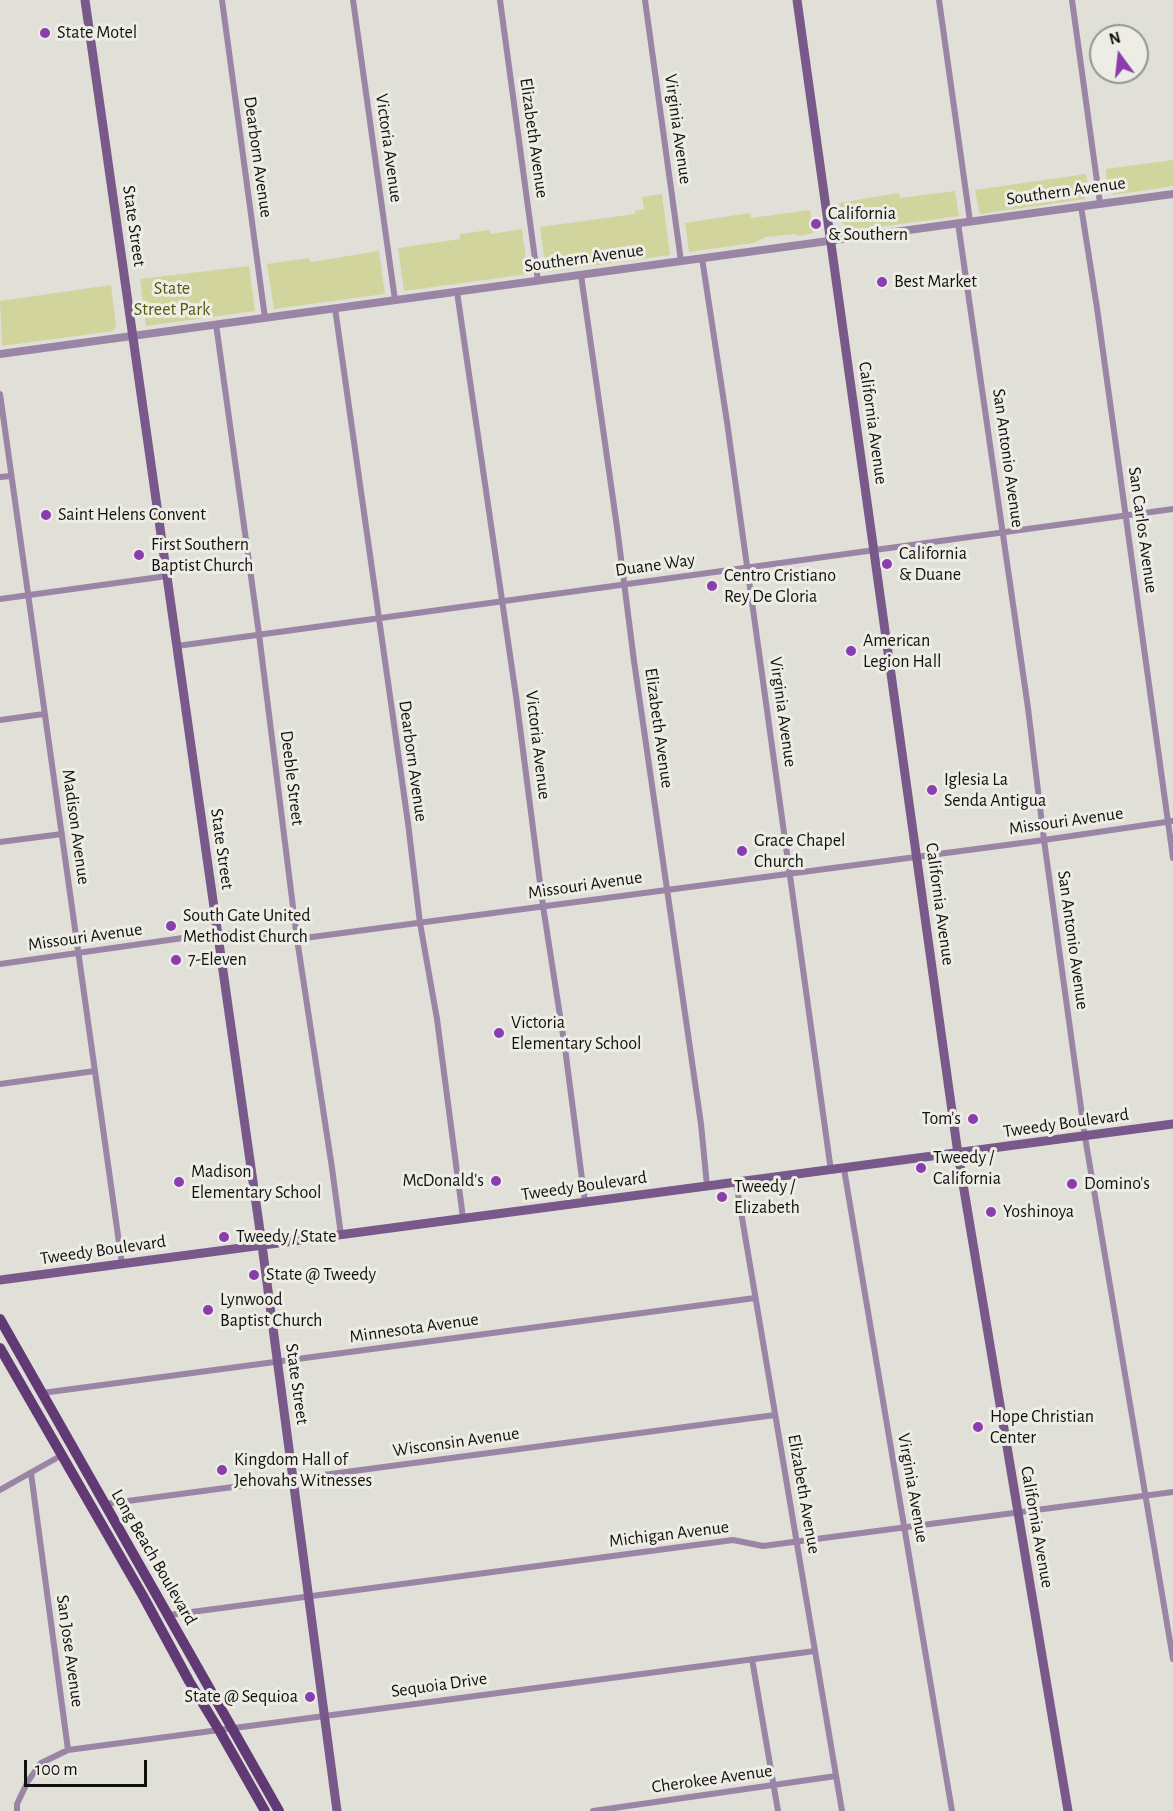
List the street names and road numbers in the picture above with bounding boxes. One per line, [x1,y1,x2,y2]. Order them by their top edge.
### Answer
street label: Virginia Avenue [660,73,696,185]
street label: Elizabeth Avenue [515,76,553,200]
street label: Victoria Avenue [371,92,407,204]
street label: Dearborn Avenue [239,95,277,219]
street label: Southern Avenue [1005,172,1127,210]
street label: State Street [118,184,150,268]
street label: Southern Avenue [523,239,645,277]
street label: California Avenue [854,360,892,486]
street label: San Antonio Avenue [988,387,1028,529]
street label: San Carlos Avenue [1123,465,1163,595]
street label: Duane Way [614,549,696,581]
street label: Virginia Avenue [765,656,801,768]
street label: Elizabeth Avenue [640,666,678,790]
street label: Victoria Avenue [521,689,555,801]
street label: Dearborn Avenue [394,699,432,823]
street label: Deeble Street [275,729,309,827]
street label: Madison Avenue [57,768,95,886]
street label: Missouri Avenue [1007,802,1125,840]
street label: State Street [206,807,238,891]
street label: California Avenue [921,841,959,967]
street label: Missouri Avenue [526,866,644,904]
street label: San Antonio Avenue [1053,869,1093,1011]
street label: Missouri Avenue [26,918,144,956]
street label: Tweedy Boulevard [1002,1103,1130,1143]
street label: Tweedy Boulevard [520,1166,648,1206]
street label: Tweedy Boulevard [39,1230,167,1270]
street label: Minnesota Avenue [348,1308,480,1348]
street label: State Street [281,1342,313,1426]
street label: Wisconsin Avenue [391,1422,521,1462]
street label: Elizabeth Avenue [783,1432,825,1556]
street label: Virginia Avenue [893,1432,933,1544]
street label: California Avenue [1016,1464,1058,1590]
street label: Long Beach Boulevard [106,1485,202,1629]
street label: Michigan Avenue [608,1516,730,1552]
street label: San Jose Avenue [51,1594,89,1708]
street label: Sequoia Drive [390,1668,488,1702]
street label: Cherokee Avenue [650,1760,774,1798]

